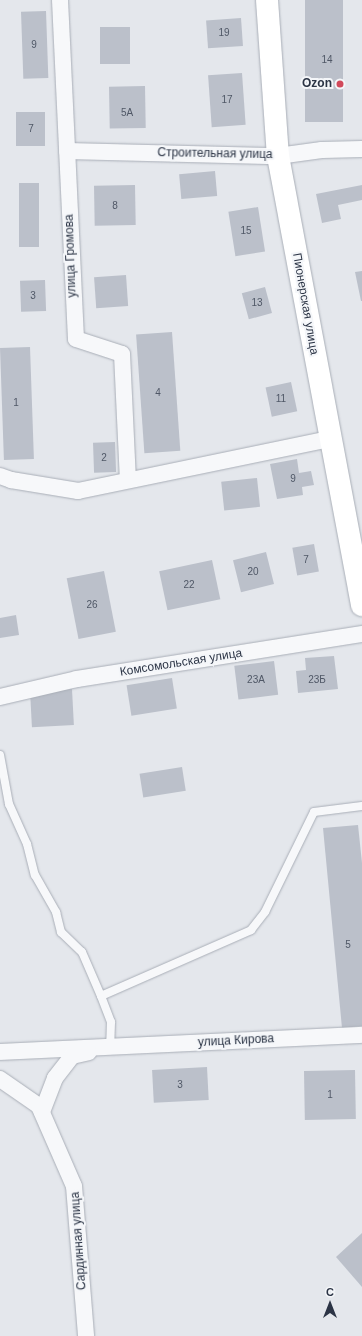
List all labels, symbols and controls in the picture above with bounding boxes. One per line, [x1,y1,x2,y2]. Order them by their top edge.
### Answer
house number: 19 [218,27,230,39]
house number: 9 [31,39,37,51]
house number: 14 [321,54,333,66]
place label: Ozon [302,77,332,91]
marker: Ozon [335,79,345,89]
house number: 17 [221,94,233,106]
house number: 5А [121,107,133,119]
house number: 7 [28,123,34,135]
street label: Строительная улица [157,146,273,162]
house number: 8 [112,200,118,212]
street label: улица Громова [62,214,80,298]
house number: 15 [240,225,252,237]
street label: Пионерская улица [289,252,321,356]
house number: 3 [30,290,36,302]
house number: 13 [251,297,263,309]
house number: 4 [155,387,161,399]
house number: 11 [276,393,286,405]
house number: 1 [13,397,19,409]
house number: 2 [101,452,107,464]
house number: 9 [290,473,296,485]
house number: 7 [303,554,309,566]
house number: 20 [247,566,259,578]
house number: 22 [183,579,195,591]
house number: 26 [86,599,98,611]
street label: Комсомольская улица [119,646,243,680]
house number: 23А [247,674,265,686]
house number: 23Б [308,674,326,686]
house number: 5 [345,939,351,951]
street label: улица Кирова [198,1032,274,1050]
house number: 3 [177,1079,183,1091]
house number: 1 [327,1089,333,1101]
street label: Сардинная улица [68,1191,90,1291]
north arrow [310,1284,350,1324]
text: С [326,1286,334,1298]

